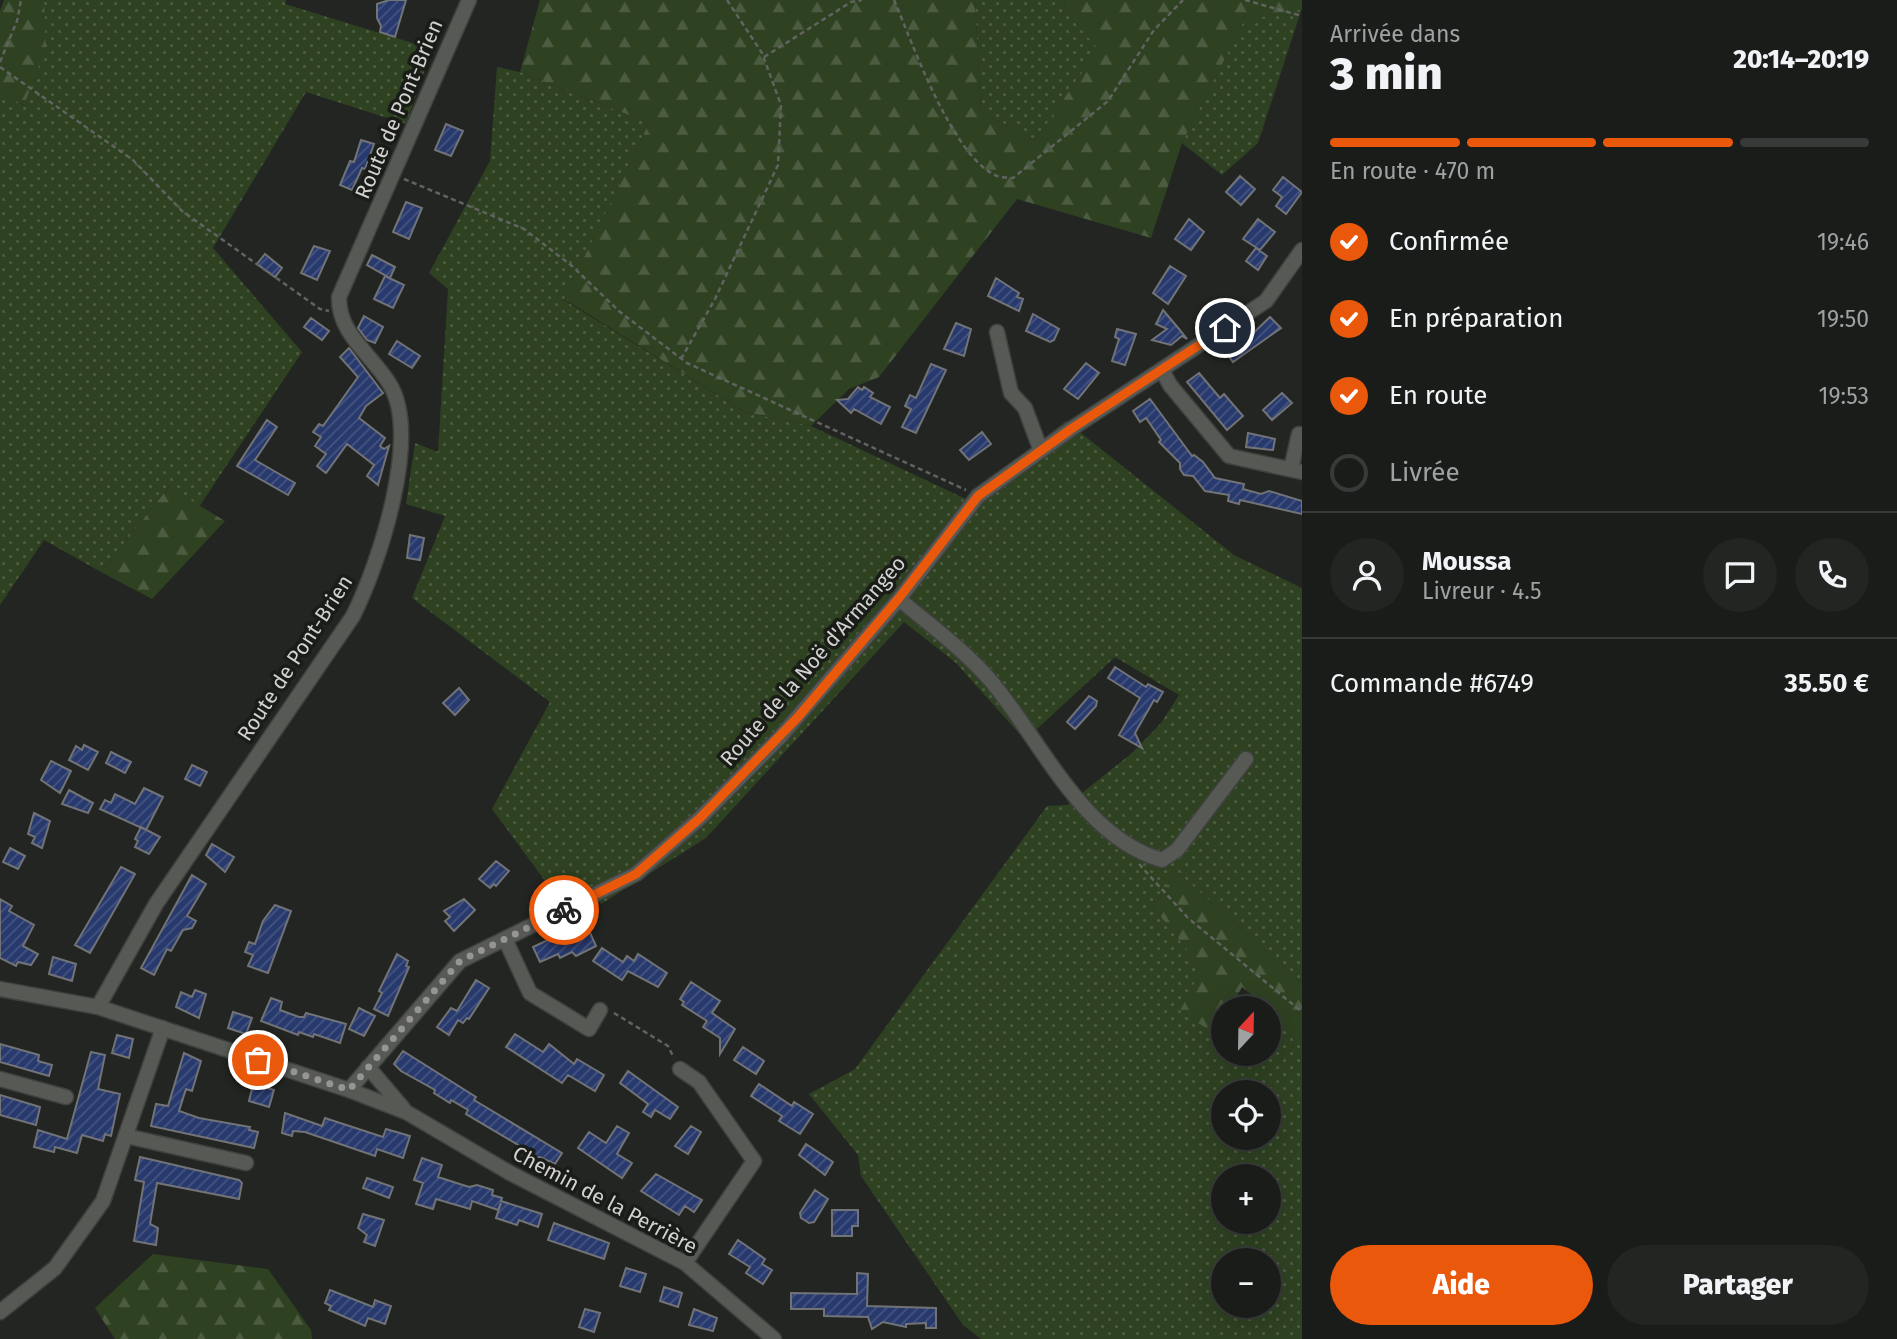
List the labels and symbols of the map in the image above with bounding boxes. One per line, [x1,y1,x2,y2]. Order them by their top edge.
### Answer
street label: Route de Pont-Brien [349,15,449,203]
pin [1195,298,1255,358]
street label: Route de la Noë d'Armangeo [715,551,911,771]
street label: Route de Pont-Brien [232,570,358,746]
courier [529,875,599,945]
north arrow [1211,996,1281,1066]
pin [228,1030,288,1090]
street label: Chemin de la Perrière [508,1140,702,1260]

